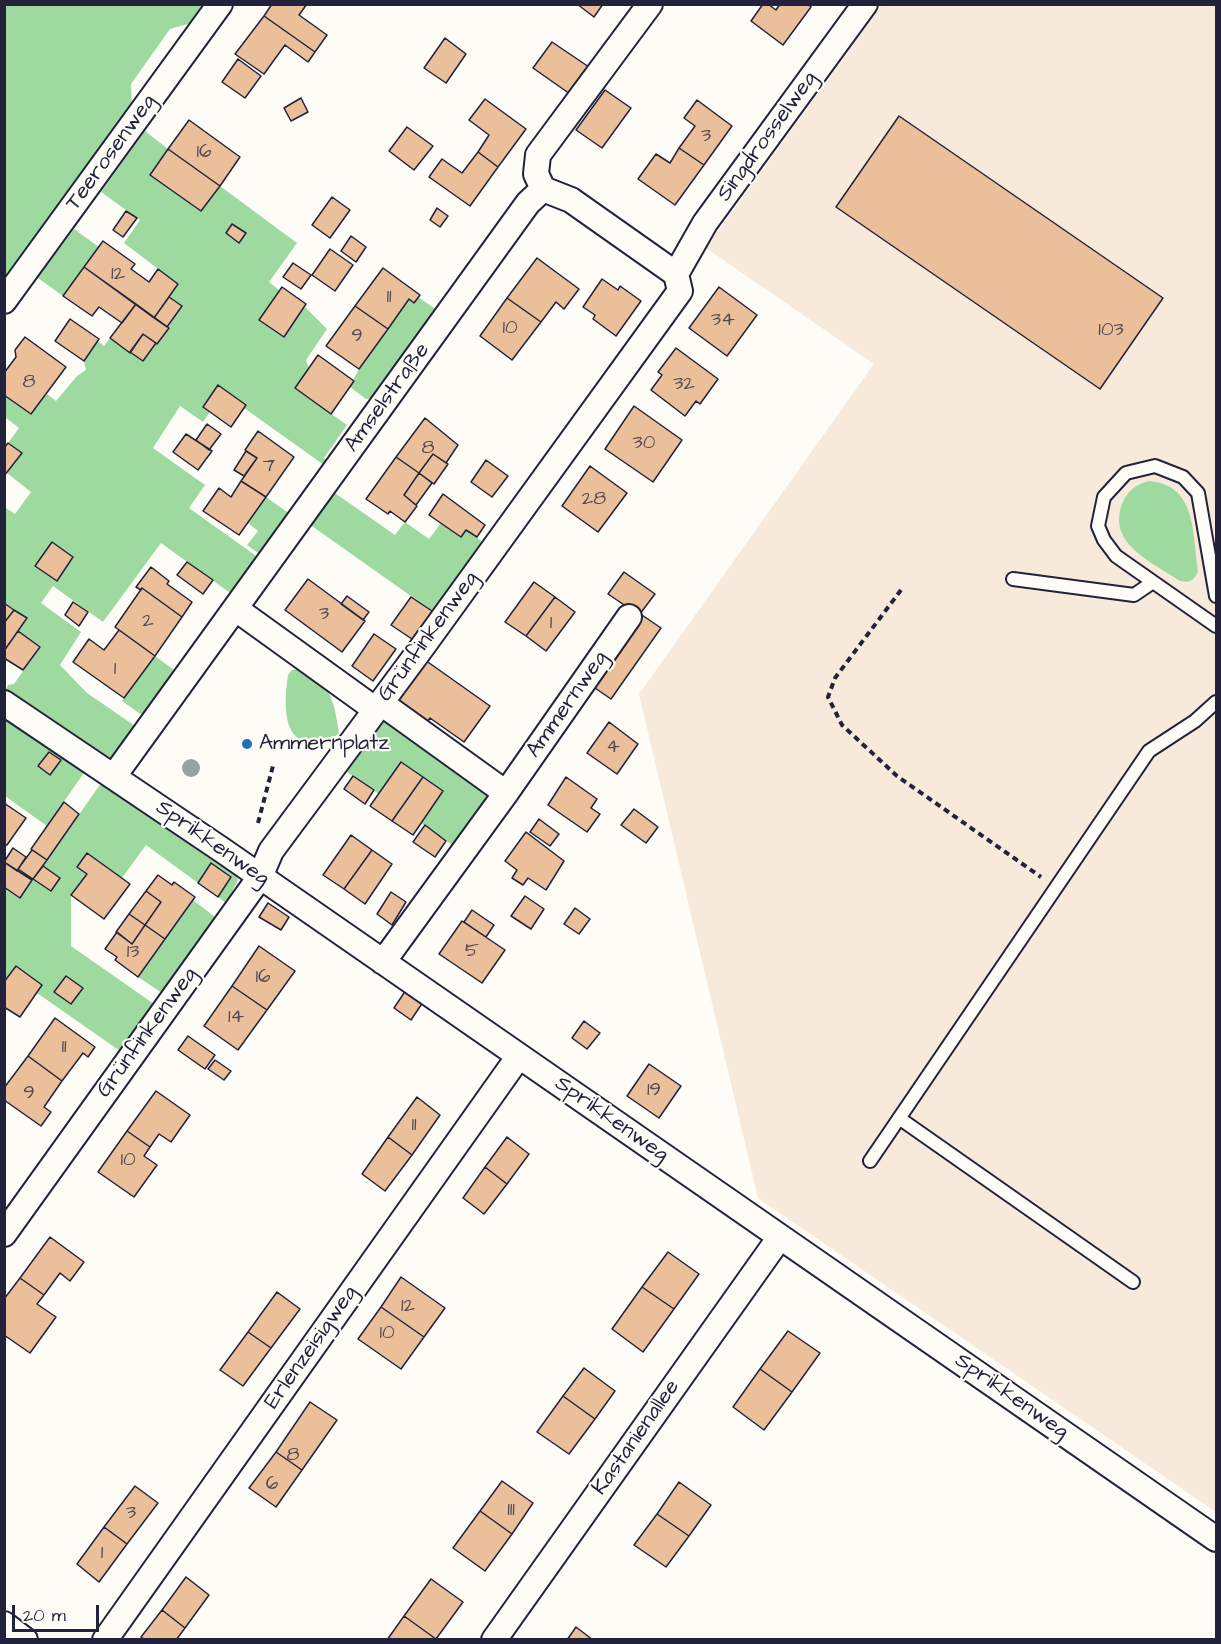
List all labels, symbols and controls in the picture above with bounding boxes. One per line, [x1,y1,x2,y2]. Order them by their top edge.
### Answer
street label: Singdrosselweg [712,67,824,207]
street label: Teerosenweg [61,90,163,216]
house number: 3 [701,125,711,149]
house number: 16 [196,141,212,165]
house number: 12 [111,263,125,287]
house number: 11 [386,286,392,310]
house number: 34 [711,309,735,333]
house number: 10 [502,317,518,341]
house number: 103 [1098,319,1124,343]
house number: 9 [351,325,363,349]
street label: Amselstraße [340,338,436,458]
house number: 8 [23,371,35,395]
house number: 32 [673,373,695,397]
house number: 30 [633,432,655,456]
house number: 8 [422,437,434,461]
house number: 7 [263,455,275,479]
house number: 28 [582,488,606,512]
street label: Grünfinkenweg [373,567,485,707]
house number: 3 [319,603,329,627]
house number: 2 [142,610,154,634]
house number: 1 [550,612,552,636]
street label: Ammernweg [522,646,614,764]
house number: 1 [114,658,116,682]
place label: Ammernplatz [259,731,389,757]
house number: 4 [606,736,620,760]
marker: Ammernplatz [240,737,254,751]
street label: Sprikkenweg [150,795,274,893]
house number: 5 [465,940,479,964]
house number: 13 [127,941,139,965]
street label: Grünfinkenweg [92,963,204,1103]
house number: 16 [255,966,271,990]
house number: 14 [228,1006,244,1030]
house number: 11 [61,1036,67,1060]
street label: Sprikkenweg [549,1071,673,1169]
house number: 19 [647,1079,661,1103]
house number: 9 [23,1082,35,1106]
house number: 11 [411,1114,417,1138]
house number: 10 [120,1149,136,1173]
street label: Erlenzeisigweg [260,1281,364,1415]
house number: 12 [401,1295,415,1319]
house number: 10 [379,1322,395,1346]
street label: Sprikkenweg [949,1348,1073,1446]
street label: Kastanienallee [588,1375,686,1501]
house number: 8 [287,1444,299,1468]
house number: 6 [266,1473,278,1497]
house number: 111 [507,1499,515,1523]
house number: 3 [126,1502,136,1526]
house number: 1 [101,1542,103,1566]
scale bar [15,1593,102,1631]
text: 20 m [23,1603,66,1628]

